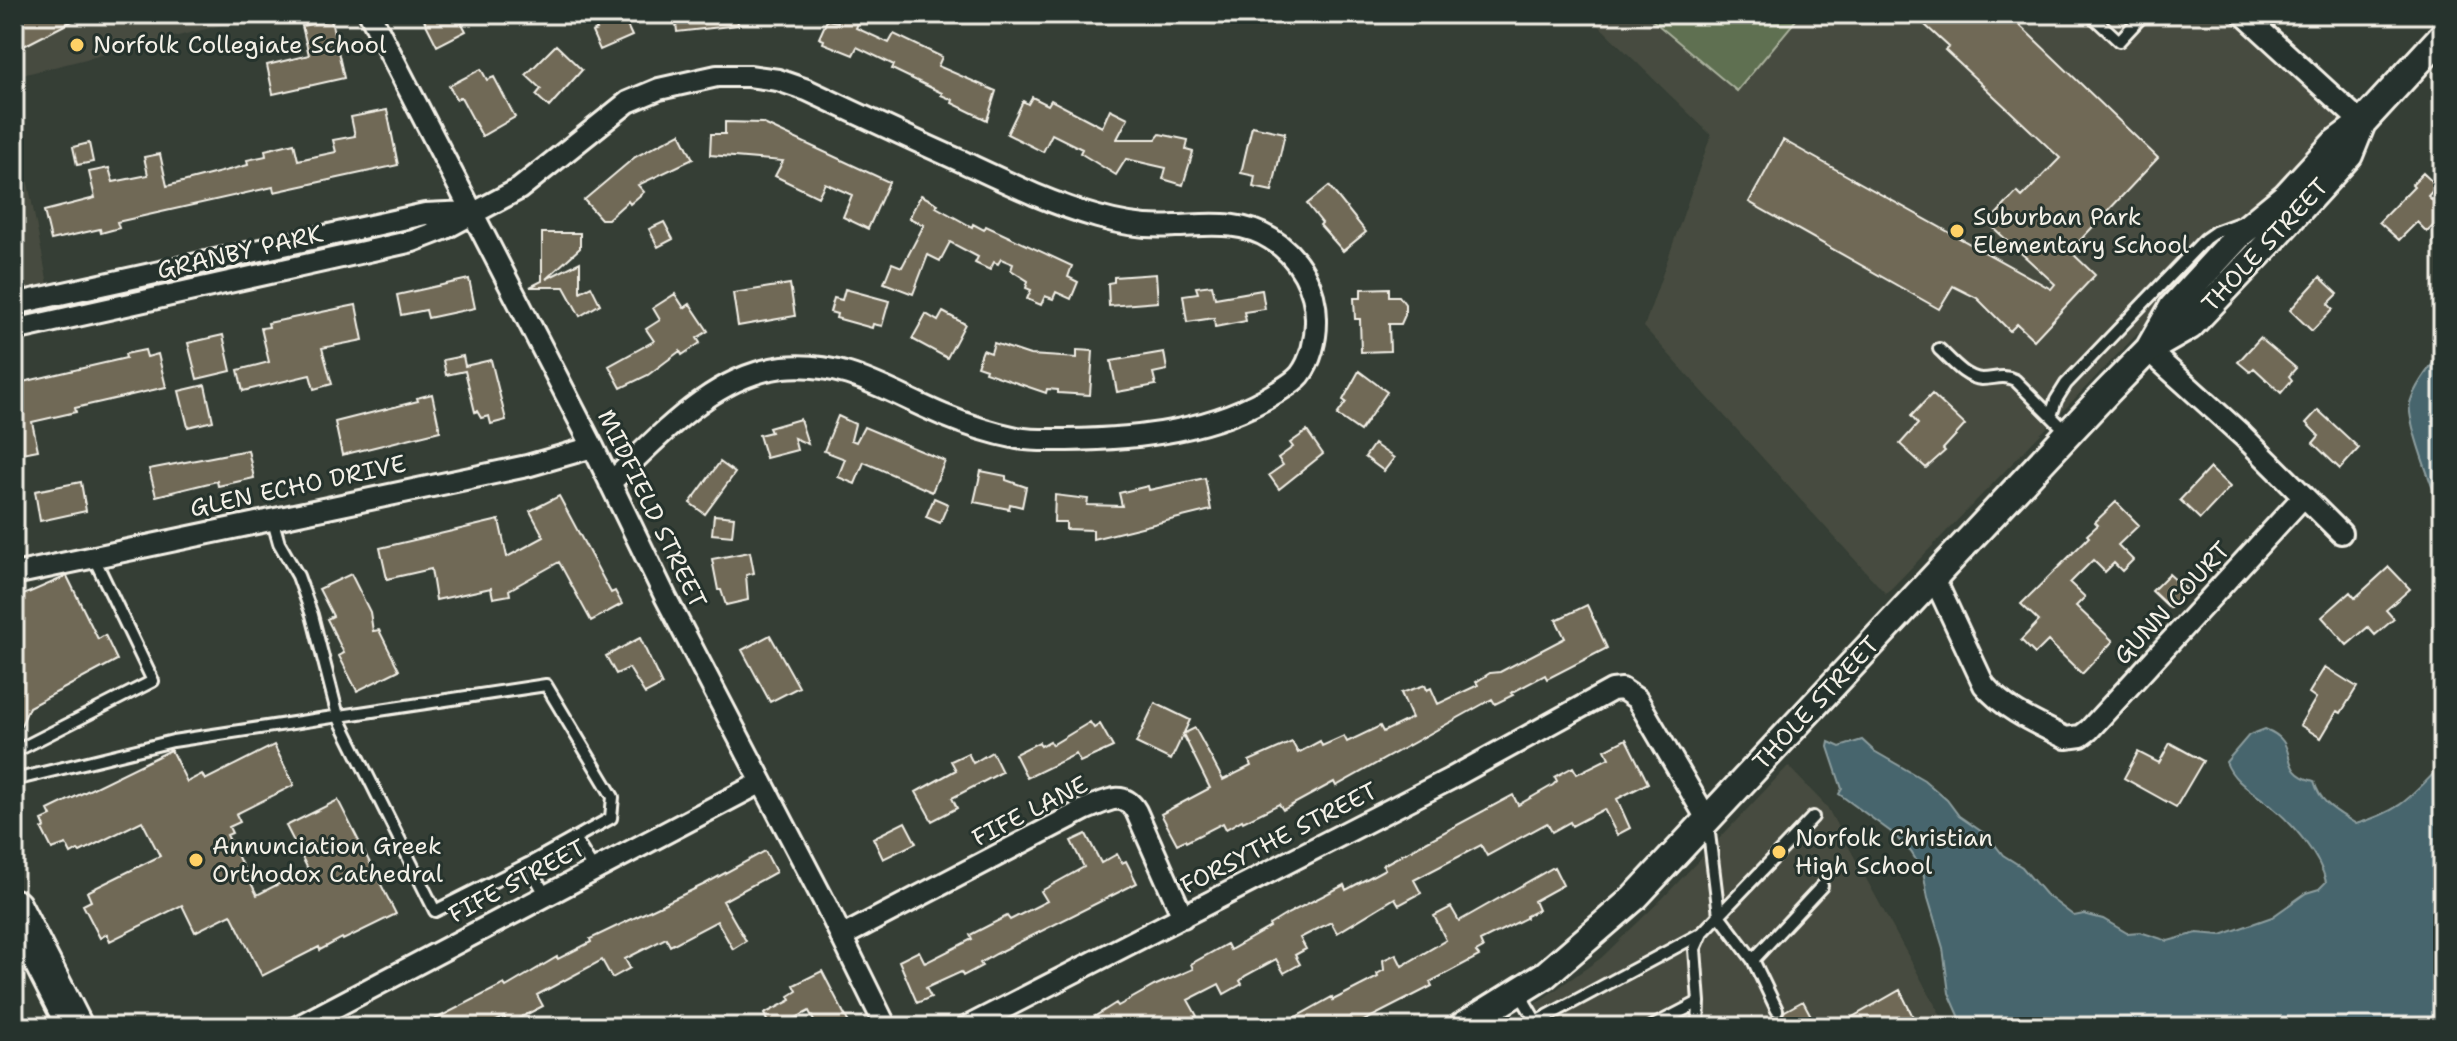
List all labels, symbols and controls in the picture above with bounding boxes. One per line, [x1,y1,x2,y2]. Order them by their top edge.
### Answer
place label: Norfolk Collegiate School [93,29,387,61]
marker: Norfolk Collegiate School [68,36,86,54]
street label: THOLE STREET [2195,171,2336,319]
place label: Suburban Park Elementary School [1973,201,2190,261]
street label: GRANBY PARK [154,217,327,287]
marker: Suburban Park Elementary School [1948,222,1966,240]
street label: MIDFIELD STREET [590,404,714,614]
street label: GLEN ECHO DRIVE [187,447,409,525]
street label: GUNN COURT [2107,535,2237,671]
street label: THOLE STREET [1746,629,1887,777]
street label: FIFE LANE [967,768,1093,854]
street label: FORSYTHE STREET [1175,774,1383,901]
place label: Norfolk Christian High School [1795,822,1993,882]
place label: Annunciation Greek Orthodox Cathedral [212,830,444,890]
street label: FIFE STREET [443,831,591,930]
marker: Norfolk Christian High School [1770,843,1788,861]
marker: Annunciation Greek Orthodox Cathedral [187,851,205,869]

